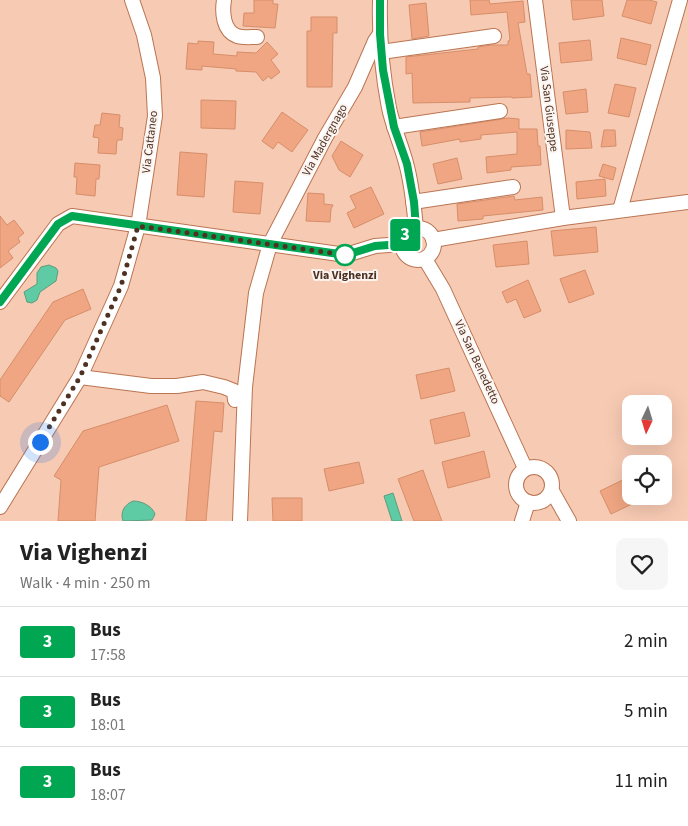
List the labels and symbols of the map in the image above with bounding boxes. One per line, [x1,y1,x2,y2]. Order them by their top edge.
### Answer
street label: Via San Giuseppe [535,65,563,153]
street label: Via Madergnago [298,101,352,179]
street label: Via Cattaneo [138,110,162,174]
line badge: 3 [389,219,421,251]
marker: Via Vighenzi [334,244,356,266]
place label: Via Vighenzi [312,267,377,284]
street label: Via San Benedetto [450,317,504,407]
north arrow [622,395,672,445]
your location [28,430,53,455]

